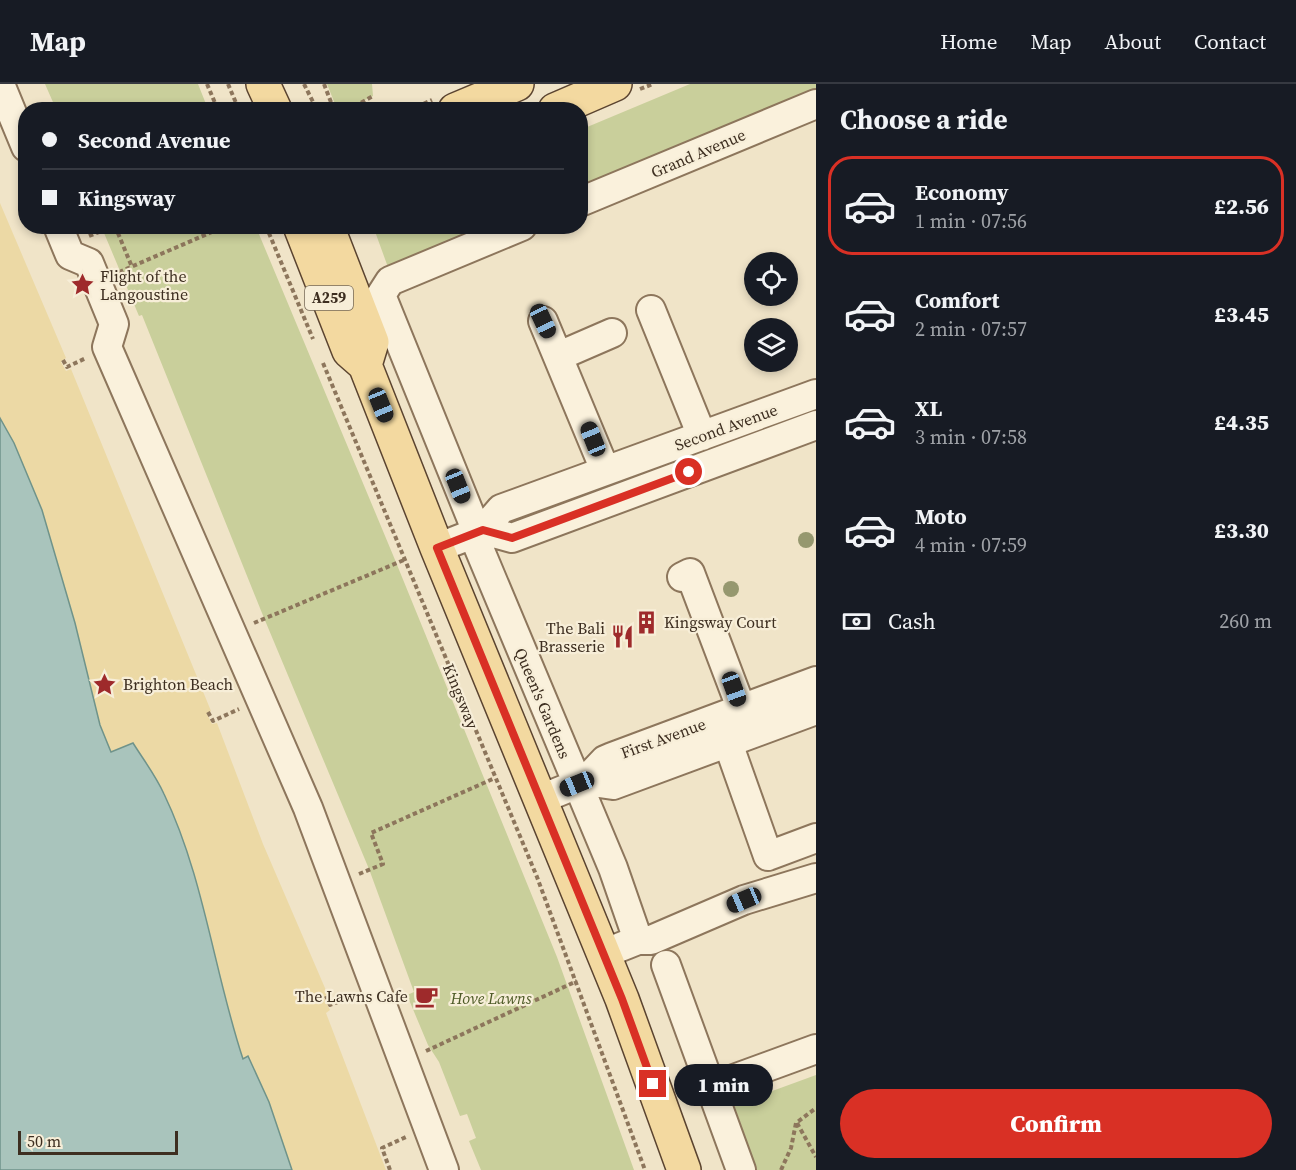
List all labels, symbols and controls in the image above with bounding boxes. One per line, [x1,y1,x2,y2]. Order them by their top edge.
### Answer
text: Map [30,22,86,60]
text: Home [940,27,998,56]
text: Map [1031,27,1072,56]
text: About [1105,27,1161,56]
text: Contact [1194,27,1266,56]
text: Choose a ride [840,101,1008,138]
street label: Grand Avenue [647,123,749,183]
text: Second Avenue [78,125,230,155]
text: Economy [915,177,1009,207]
icon: car [843,179,897,233]
text: Kingsway [78,183,175,213]
text: £2.56 [1214,191,1269,221]
text: 1 min · 07:56 [915,207,1027,235]
map controls [744,252,798,372]
button: locate [744,252,798,306]
place label: Flight of the Langoustine [100,265,188,305]
place icon: Flight of the Langoustine [69,272,95,298]
text: Comfort [915,285,999,315]
road number: A259 [305,286,353,310]
icon: car [843,287,897,341]
text: £3.45 [1214,299,1269,329]
car [527,301,559,341]
text: 2 min · 07:57 [915,315,1027,343]
button: layers [744,318,798,372]
car [366,385,396,425]
text: XL [915,393,942,423]
icon: car [843,395,897,449]
street label: Second Avenue [672,398,780,456]
text: £4.35 [1214,407,1269,437]
car [578,419,608,459]
text: 3 min · 07:58 [915,423,1027,451]
route start [675,458,702,485]
car [443,466,473,506]
text: Moto [915,501,967,531]
icon: car [843,503,897,557]
text: £3.30 [1214,515,1269,545]
text: 4 min · 07:59 [915,531,1027,559]
icon: cash [840,605,873,638]
text: Cash [888,606,936,636]
text: 260 m [1219,607,1272,635]
building icon: Kingsway Court [633,609,659,635]
place label: Kingsway Court [664,611,777,633]
place label: The Bali Brasserie [538,617,605,657]
restaurant icon: The Bali Brasserie [610,624,636,650]
street label: Queen's Gardens [510,644,576,762]
street label: Kingsway [438,660,484,733]
car [719,669,749,709]
place icon: Brighton Beach [92,671,118,697]
place label: Brighton Beach [123,673,234,695]
street label: First Avenue [617,712,709,764]
car [557,769,597,799]
car [724,885,764,915]
cafe icon: The Lawns Cafe [413,983,439,1009]
place label: The Lawns Cafe [295,985,408,1007]
park label: Hove Lawns [450,987,532,1009]
callout: 1 min [674,1063,773,1105]
route end [639,1070,666,1097]
text: 1 min [697,1071,750,1099]
button: Confirm [840,1089,1272,1158]
scale bar [18,1128,178,1156]
text: 50 m [27,1130,61,1152]

